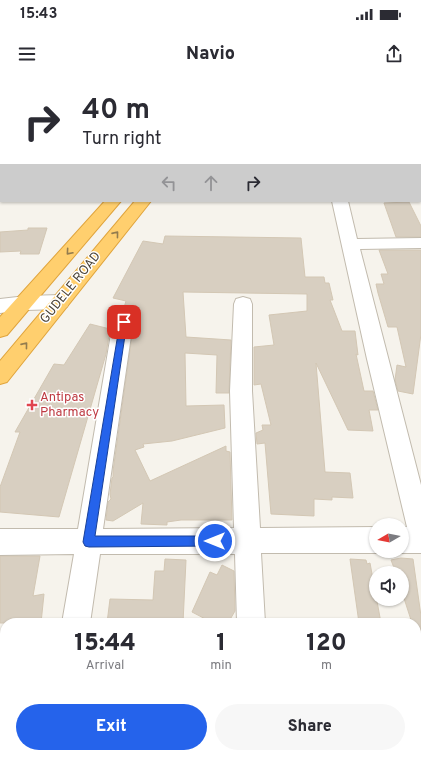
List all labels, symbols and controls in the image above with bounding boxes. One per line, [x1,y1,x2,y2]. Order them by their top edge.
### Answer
text: 15:43 [20,5,57,24]
icon: menu [16,43,38,65]
text: Navio [186,43,235,66]
icon: share [383,43,405,65]
text: 40 m [82,93,150,129]
icon: right [16,96,68,148]
text: Turn right [82,128,162,151]
icon: left [158,172,180,194]
icon: ahead [200,172,222,194]
icon: right [242,172,264,194]
one-way arrow [111,231,118,238]
one-way arrow [67,247,74,255]
street label: GUDELE ROAD [37,249,105,327]
pin [107,305,141,339]
icon: arrive [113,311,135,333]
one-way arrow [20,343,27,350]
place label: Antipas Pharmacy [40,390,99,421]
marker: Antipas Pharmacy [27,400,37,410]
north arrow [369,518,409,558]
map controls [369,518,409,606]
position arrow [194,520,236,562]
button: sound [369,566,409,606]
text: 15:44 [74,629,136,659]
text: 1 [216,629,226,659]
text: 120 [306,629,347,659]
text: Arrival [86,658,125,674]
text: min [210,658,232,674]
text: m [321,658,332,674]
button: Exit [16,704,207,750]
button: Share [215,704,405,750]

